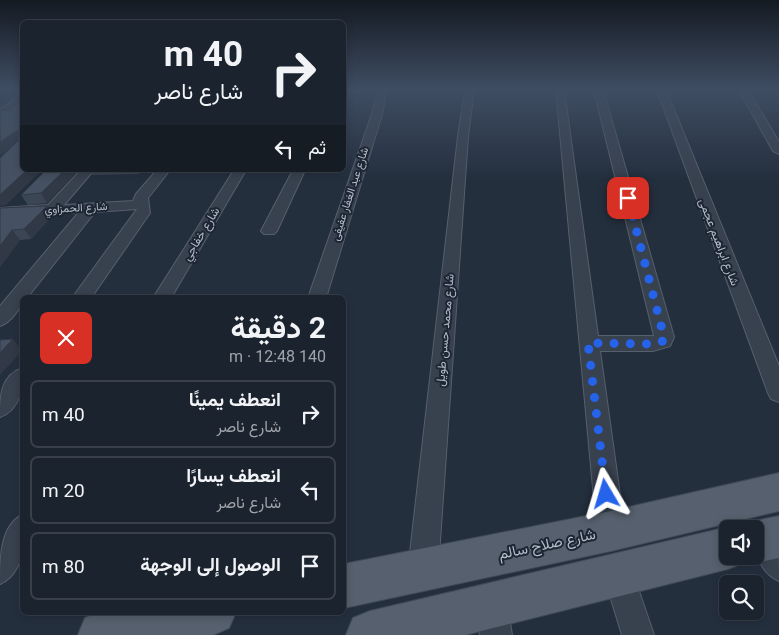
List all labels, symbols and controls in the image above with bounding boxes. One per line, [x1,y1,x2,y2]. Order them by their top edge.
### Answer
text: 40 m [164,34,243,75]
icon: right [261,40,326,105]
text: شارع ناصر [154,79,243,104]
icon: left [270,135,298,163]
text: ثم [308,136,326,159]
street label: شارع عبد الغفار عفيفى [329,145,372,243]
pin [607,177,649,219]
icon: arrive [614,184,642,212]
street label: شارع ابراهيم عجمى [694,196,742,288]
street label: شارع الحمزاوي [44,200,108,219]
street label: شارع خفاجي [180,205,225,265]
street label: شارع محمد حسن طويل [433,273,459,387]
text: 2 دقيقة [231,310,326,345]
button: close [40,312,92,364]
text: 140 m · 12:48 [229,347,326,366]
text: انعطف يمينًا [189,388,281,411]
icon: right [296,400,324,428]
text: 40 m [42,403,85,426]
text: شارع ناصر [217,417,281,436]
text: انعطف يسارًا [186,464,281,487]
position arrow [579,467,631,519]
icon: left [296,476,324,504]
text: 20 m [42,479,85,502]
text: شارع ناصر [217,493,281,512]
map controls [719,520,764,620]
button: sound [719,520,764,565]
street label: شارع صلاح سالم [497,525,598,565]
icon: arrive [296,552,324,580]
text: الوصول إلى الوجهة [140,553,281,576]
text: 80 m [42,555,85,578]
button: search [719,575,764,620]

